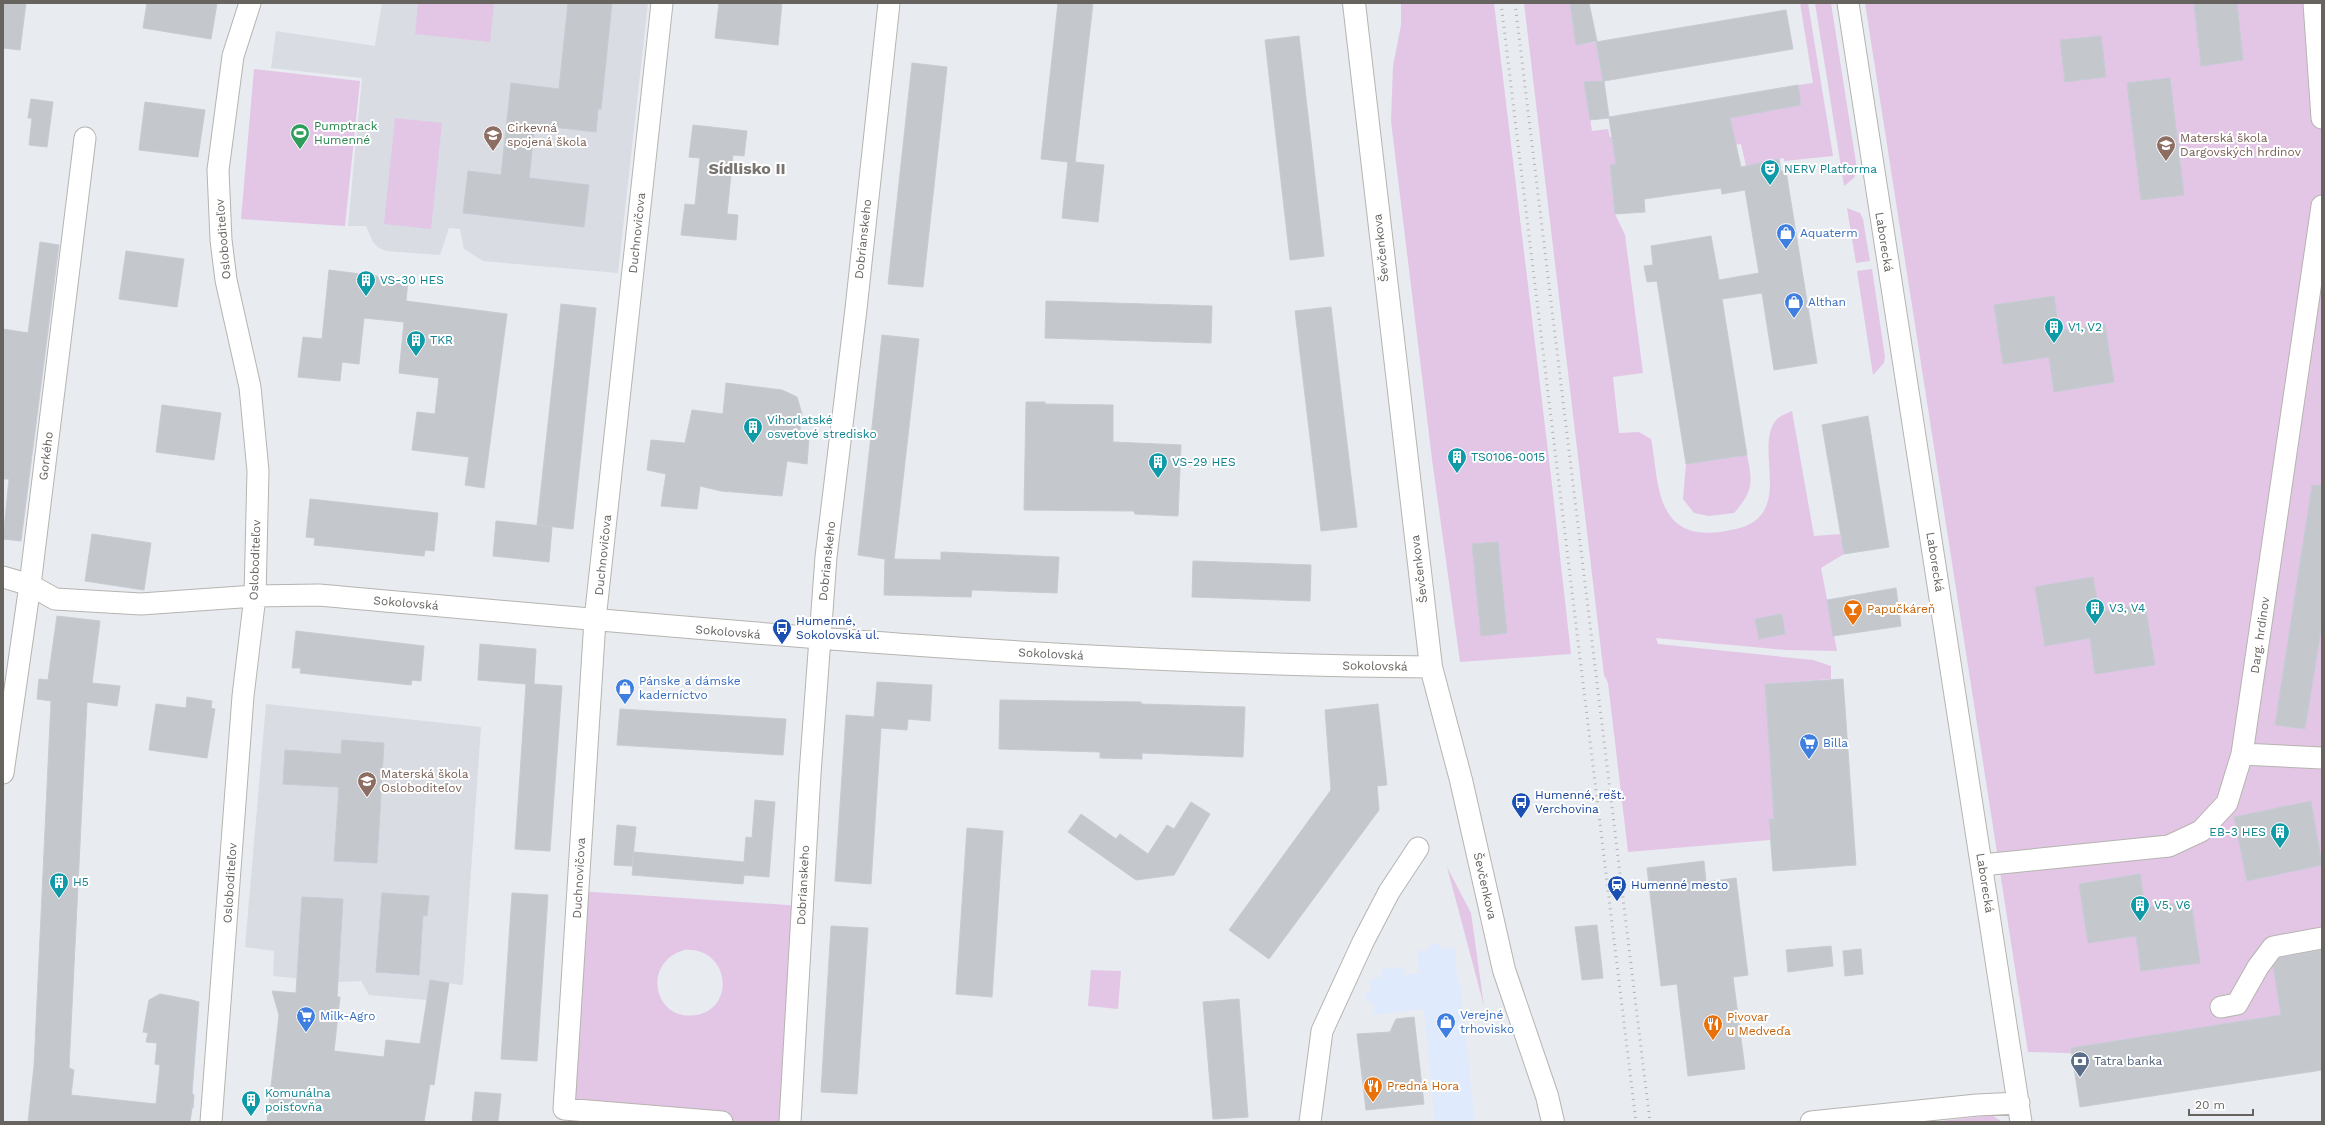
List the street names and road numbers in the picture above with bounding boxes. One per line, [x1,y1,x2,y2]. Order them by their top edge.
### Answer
street label: Duchnovičova [626,192,648,274]
street label: Osloboditeľov [212,197,233,280]
street label: Dobrianskeho [852,198,874,280]
street label: Laborecká [1872,211,1896,273]
street label: Ševčenkova [1370,213,1392,283]
street label: Gorkého [36,431,56,481]
street label: Duchnovičova [592,514,614,596]
street label: Osloboditeľov [247,519,263,601]
street label: Dobrianskeho [816,520,838,602]
street label: Laborecká [1923,531,1947,593]
street label: Ševčenkova [1408,534,1430,604]
street label: Sokolovská [373,593,439,613]
street label: Darg. hrdinov [2248,595,2272,674]
street label: Sokolovská [695,622,761,642]
street label: Sokolovská [1018,645,1084,663]
street label: Sokolovská [1342,658,1408,674]
street label: Duchnovičova [570,837,588,919]
street label: Osloboditeľov [220,841,240,924]
street label: Dobrianskeho [794,845,812,925]
street label: Ševčenkova [1470,851,1500,921]
street label: Laborecká [1973,852,1997,914]

